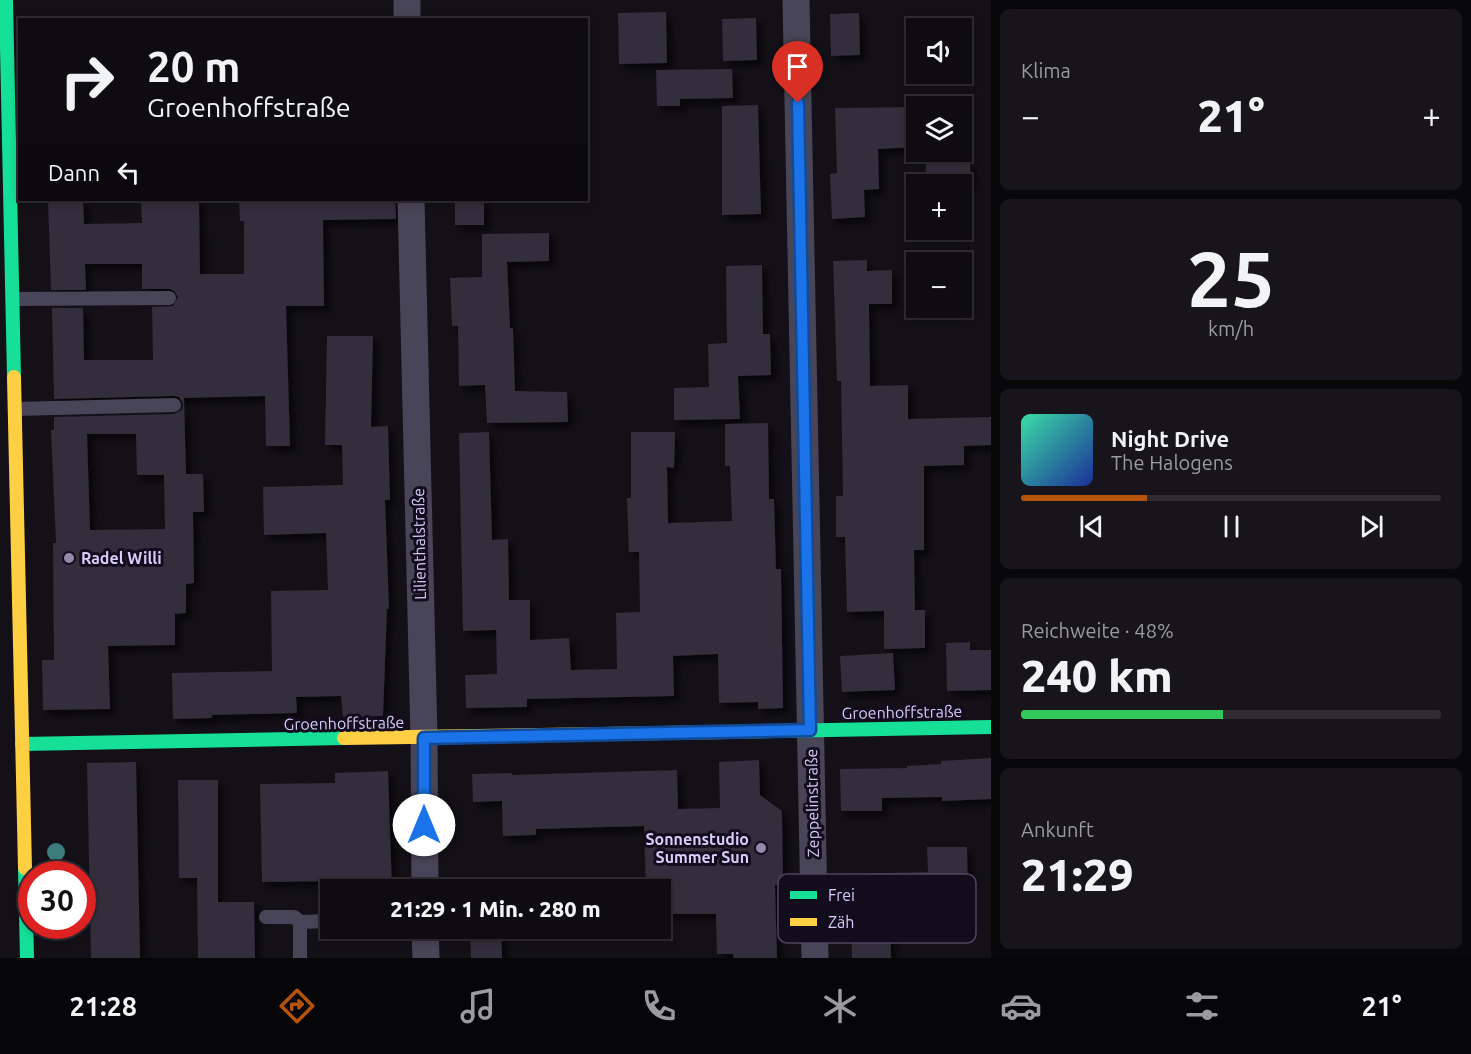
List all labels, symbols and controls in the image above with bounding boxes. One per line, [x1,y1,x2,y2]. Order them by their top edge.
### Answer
map controls [906,18,972,318]
button: sound [906,18,972,84]
pin [772,41,823,103]
icon: right [48,42,126,120]
text: 20 m [147,43,241,90]
icon: arrive [781,50,814,83]
text: Klima [1021,59,1071,82]
text: 21° [1197,90,1265,141]
text: Groenhoffstraße [147,92,351,122]
button: layers [906,96,972,162]
text: − [1021,97,1040,134]
text: + [1422,97,1441,134]
icon: left [112,156,145,189]
text: Dann [48,160,100,185]
button: + [906,174,972,240]
text: 25 [1187,234,1275,322]
button: − [906,252,972,318]
text: km/h [1208,317,1254,340]
text: Night Drive [1111,426,1229,451]
text: The Halogens [1111,451,1233,474]
street label: Lilienthalstraße [409,488,429,600]
icon: previous [1075,510,1108,543]
icon: pause [1215,510,1248,543]
icon: next [1355,510,1388,543]
place label: Radel Willi [81,549,162,567]
marker: Radel Willi [62,551,76,565]
text: Reichweite · 48% [1021,619,1174,642]
text: 240 km [1021,650,1173,701]
street label: Groenhoffstraße [842,702,962,722]
street label: Groenhoffstraße [284,713,404,733]
street label: Zeppelinstraße [802,749,822,857]
position arrow [392,793,456,857]
text: Ankunft [1021,818,1094,841]
place label: Sonnenstudio Summer Sun [646,830,749,866]
marker: Sonnenstudio Summer Sun [754,841,768,855]
text: 21:29 [1021,849,1134,900]
speed limit sign: 30 [18,861,96,939]
legend [778,874,976,943]
text: Frei [828,886,855,904]
text: 21:29 · 1 Min. · 280 m [390,896,601,921]
text: Zäh [828,913,854,931]
icon: directions [276,985,318,1027]
icon: music [457,985,499,1027]
icon: phone [638,985,680,1027]
icon: climate [819,985,861,1027]
icon: car [1000,985,1042,1027]
icon: filters [1181,985,1223,1027]
text: 21:28 [69,991,137,1021]
text: 21° [1361,991,1401,1021]

